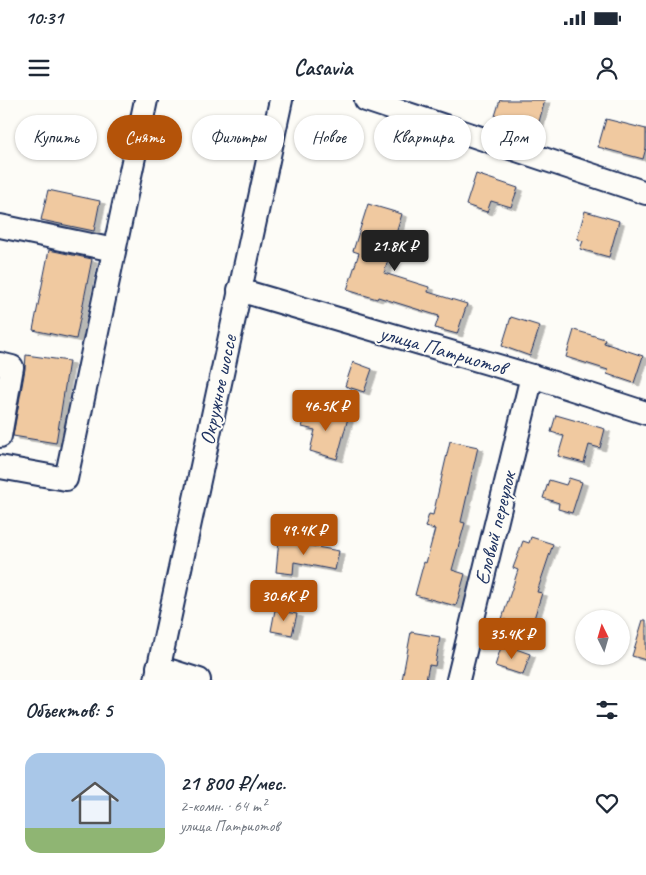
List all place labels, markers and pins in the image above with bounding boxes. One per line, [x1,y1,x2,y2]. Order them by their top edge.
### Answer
pin: 21.8K ₽ [349,230,441,272]
pin: 46.5K ₽ [280,390,372,432]
pin: 49.4K ₽ [258,514,350,556]
pin: 30.6K ₽ [238,580,330,622]
pin: 35.4K ₽ [466,618,558,660]

